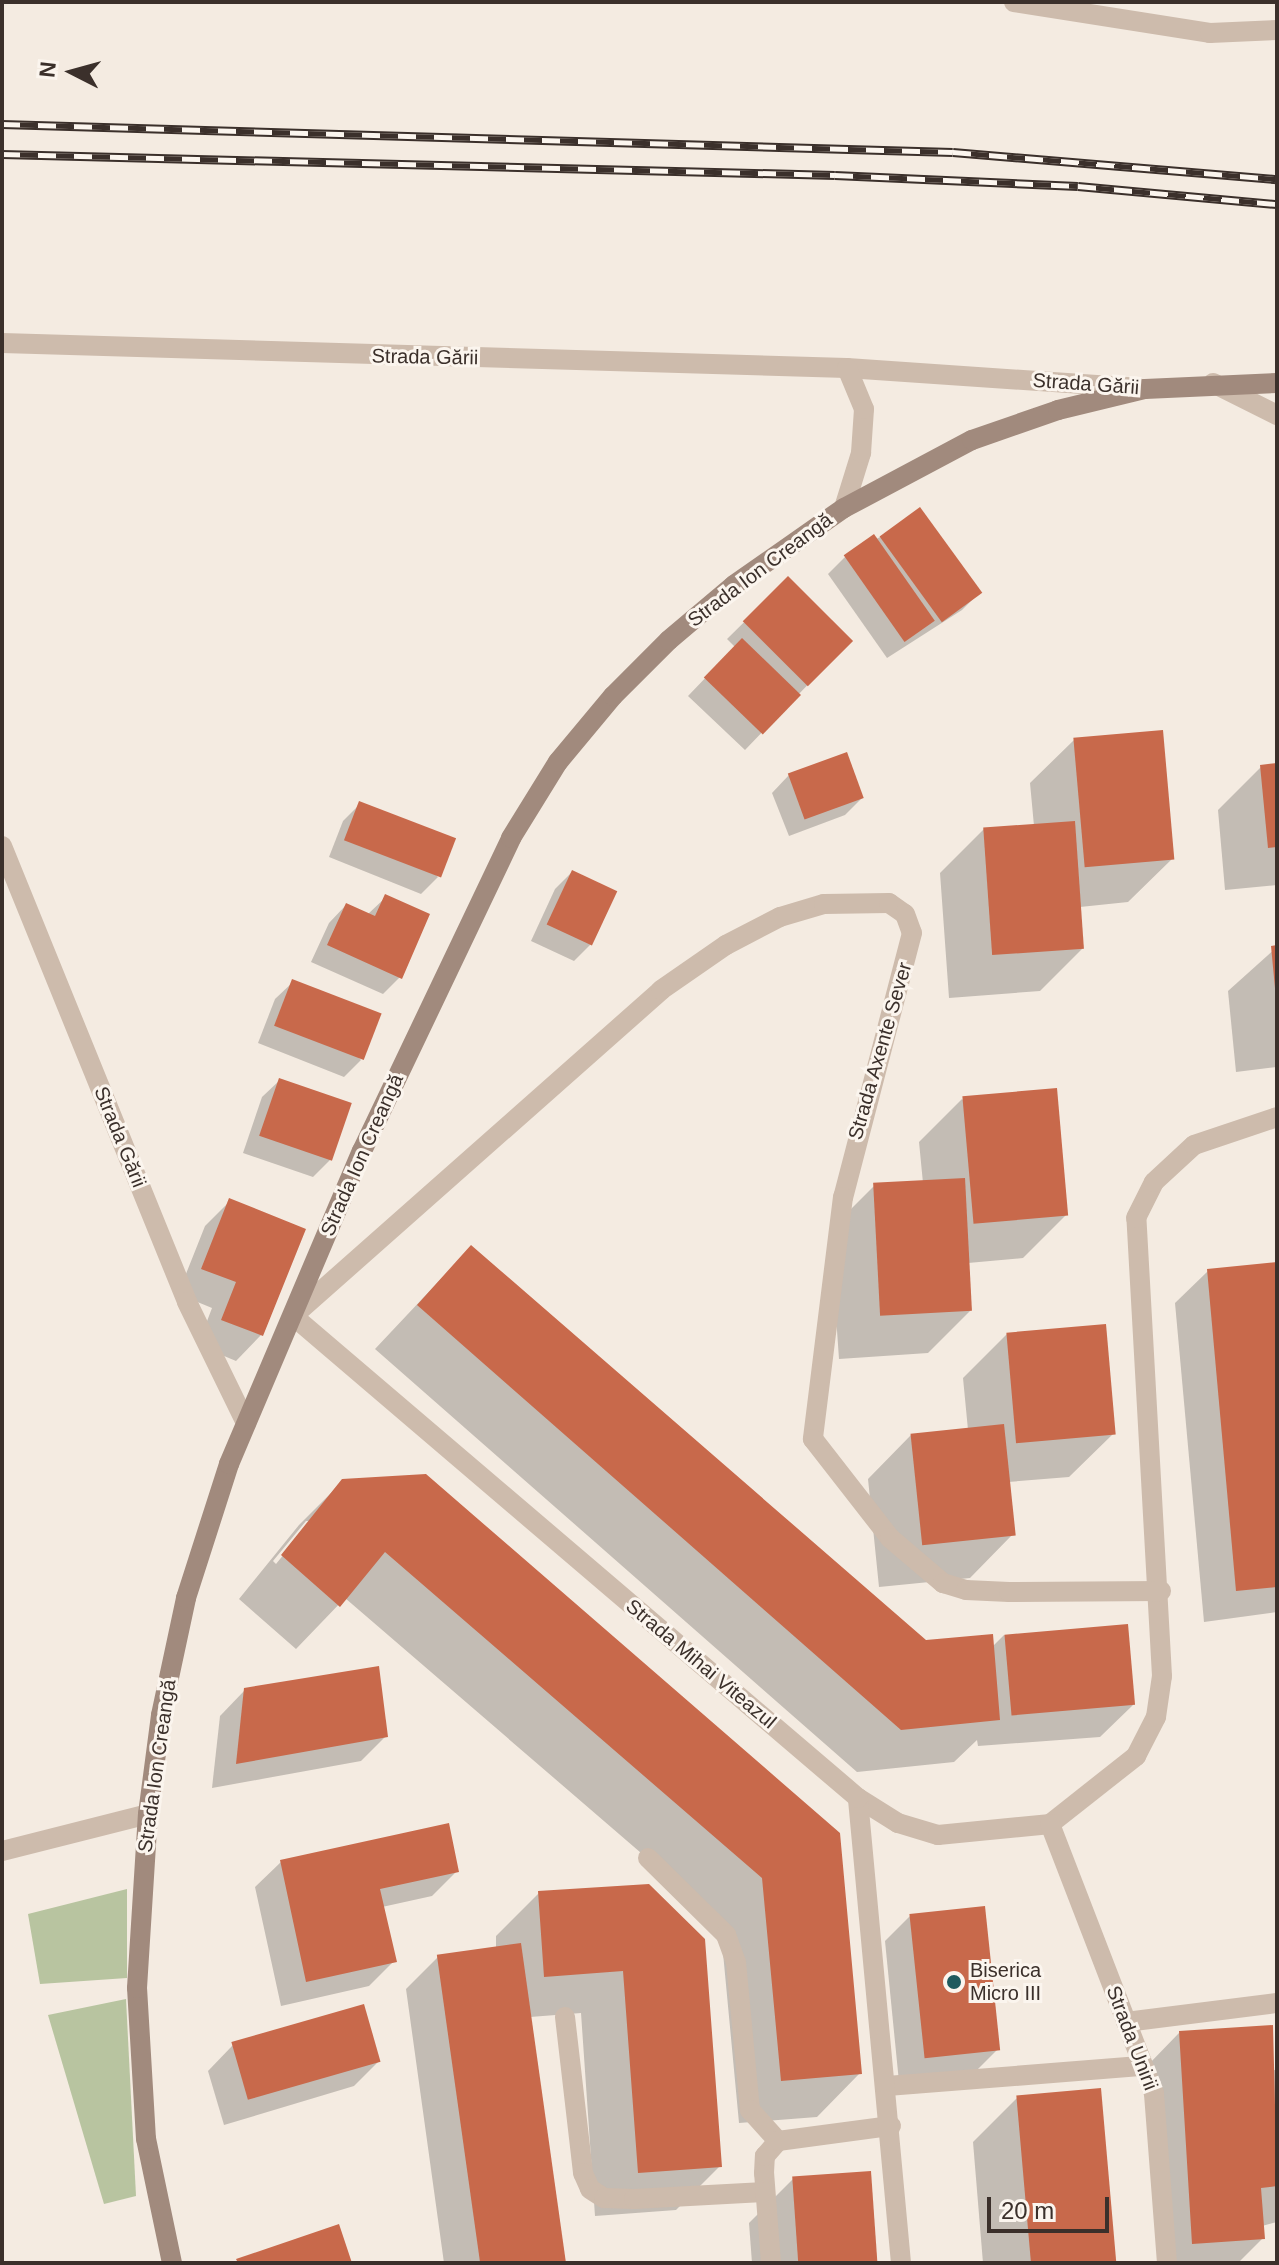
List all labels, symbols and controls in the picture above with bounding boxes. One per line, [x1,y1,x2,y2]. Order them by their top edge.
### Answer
north arrow [32,32,112,112]
text: N [34,60,61,79]
street label: Strada Gării [371,344,479,370]
street label: Strada Gării [1032,368,1140,400]
street label: Strada Ion Creangă [683,508,837,632]
street label: Strada Axente Sever [843,959,917,1143]
street label: Strada Ion Creangă [316,1070,408,1240]
street label: Strada Gării [89,1083,151,1191]
street label: Strada Mihai Viteazul [621,1594,781,1734]
street label: Strada Ion Creangă [133,1678,181,1854]
place label: Biserica Micro III [970,1958,1041,2005]
marker: Biserica Micro III [945,1973,963,1991]
street label: Strada Unirii [1101,1982,1163,2094]
scale bar [991,2181,1113,2231]
text: 20 m [1001,2197,1054,2224]

